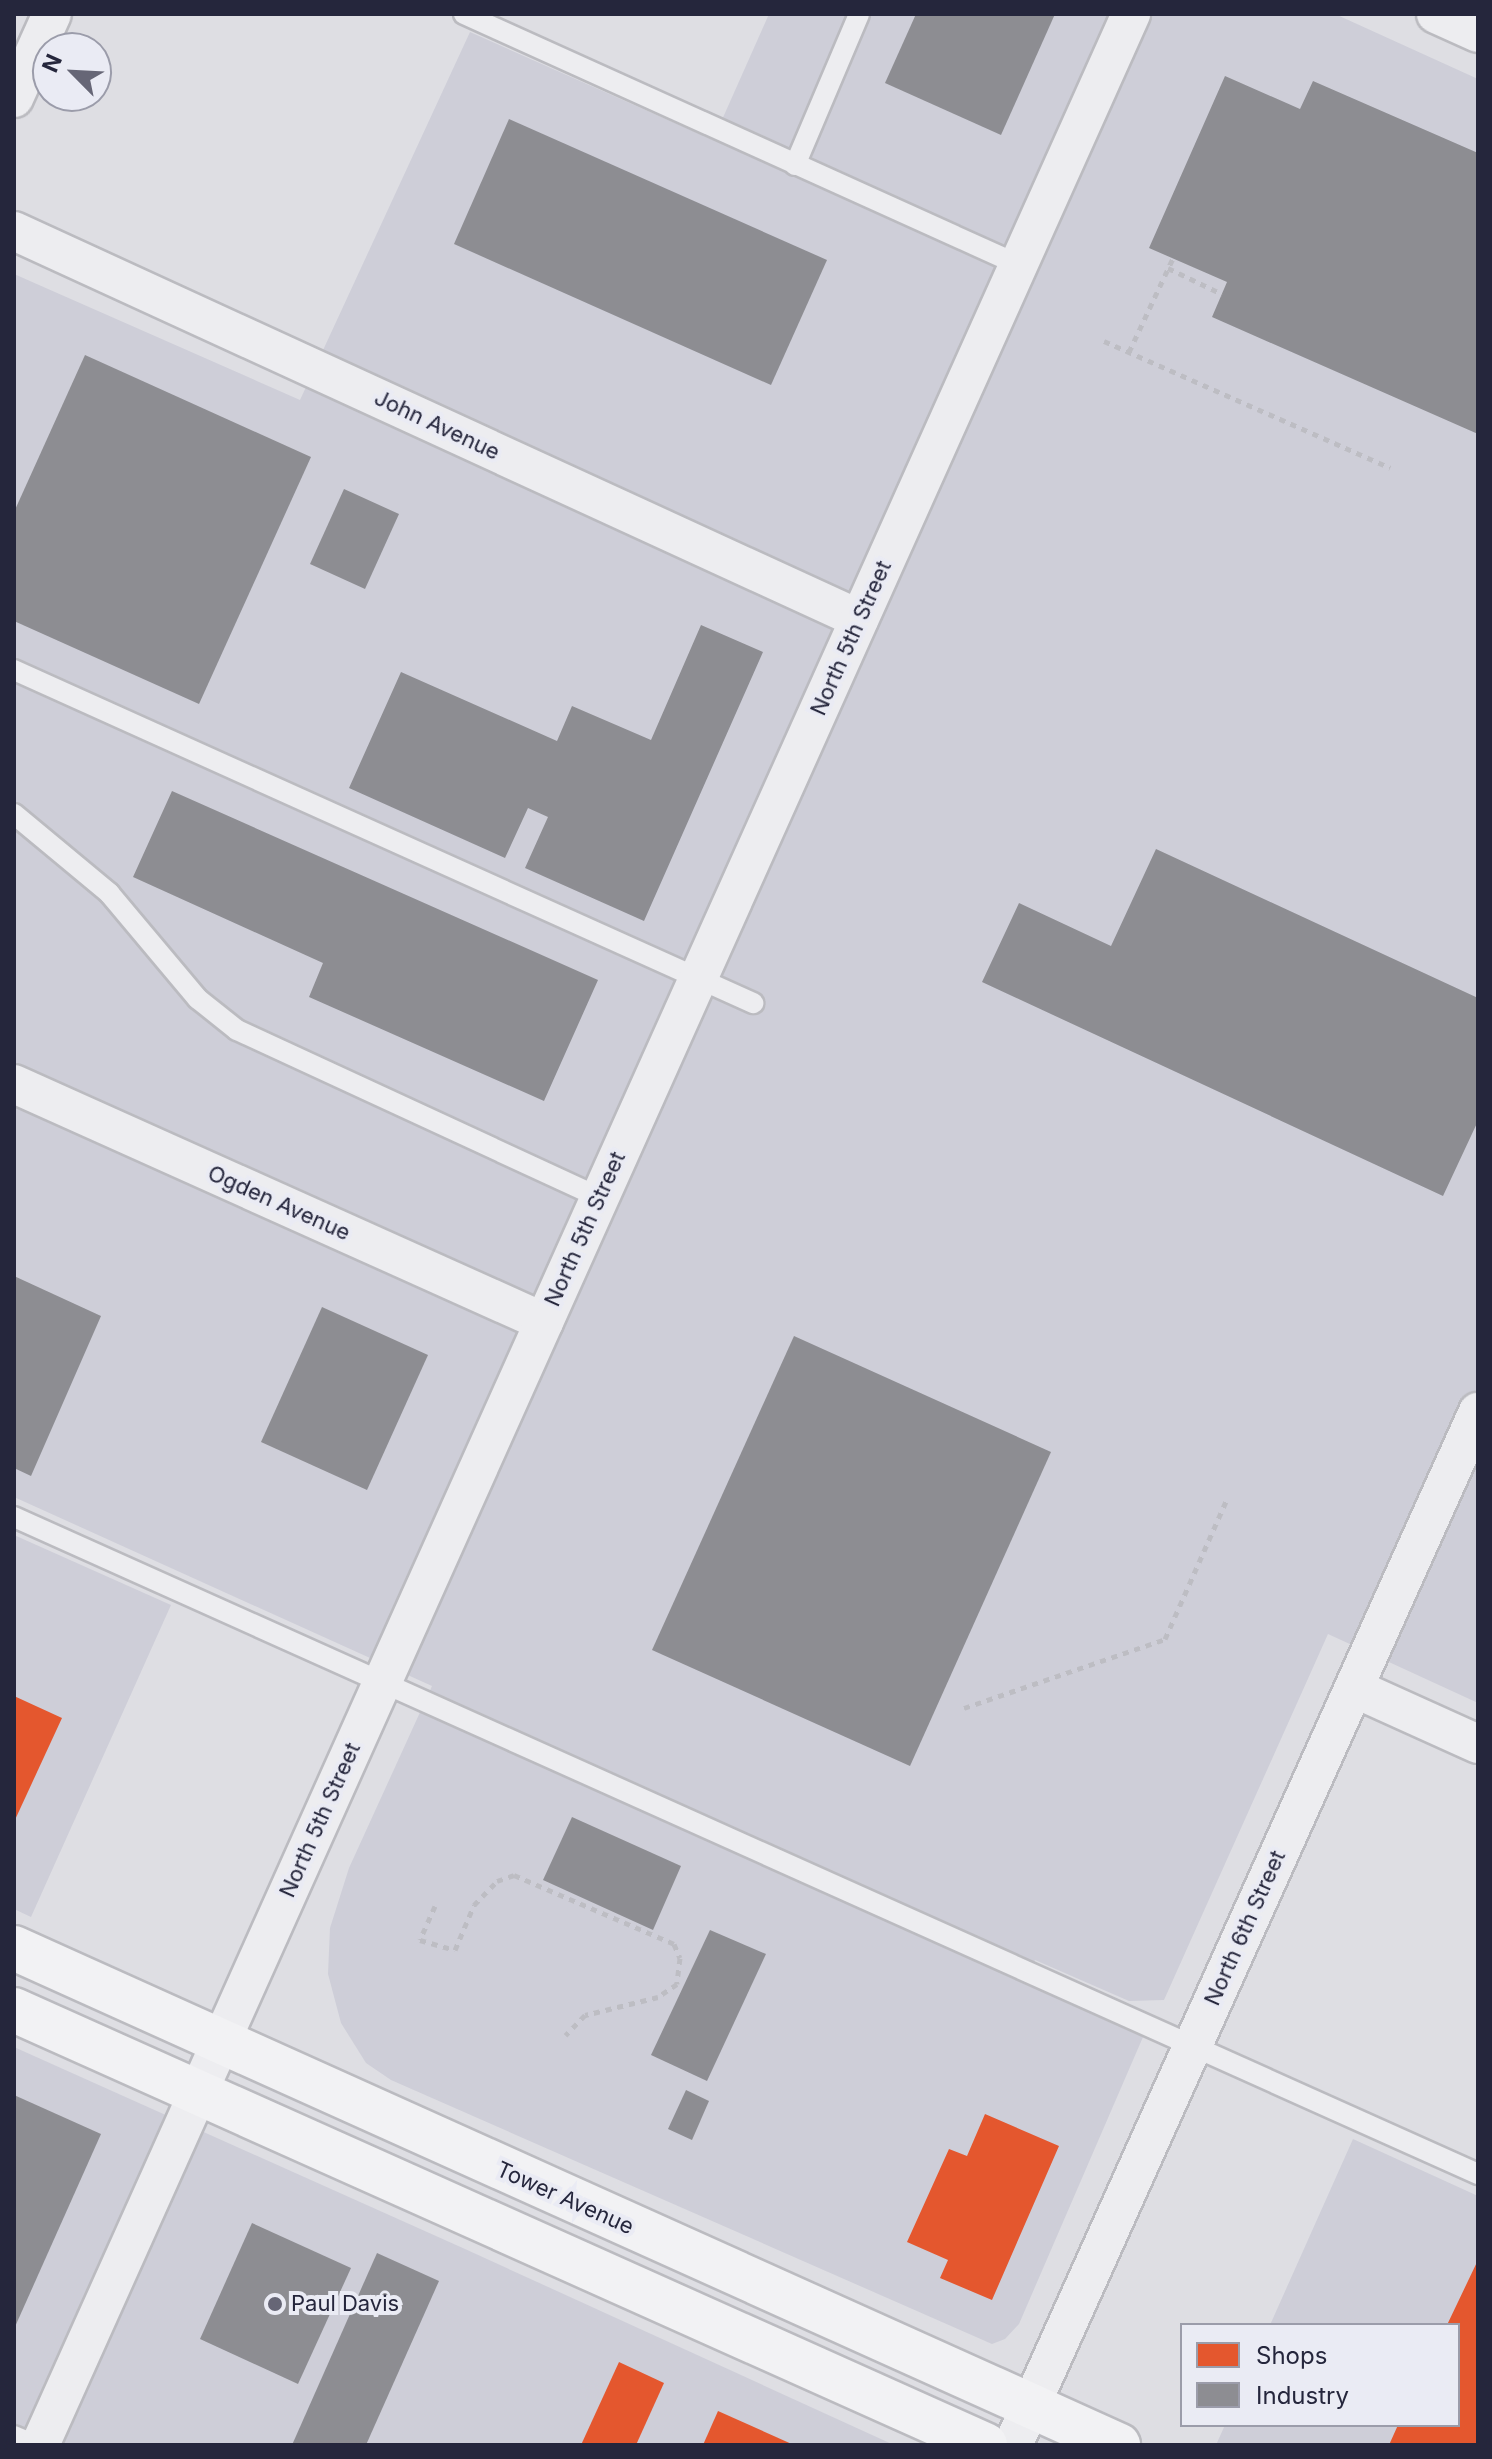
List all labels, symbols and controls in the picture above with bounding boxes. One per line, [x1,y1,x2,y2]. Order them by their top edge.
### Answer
north arrow [32,32,112,112]
text: N [37,50,67,76]
street label: John Avenue [370,384,504,466]
street label: North 5th Street [805,557,897,719]
street label: North 5th Street [539,1148,631,1310]
street label: Ogden Avenue [204,1160,354,1246]
street label: North 5th Street [274,1739,366,1901]
street label: North 6th Street [1199,1846,1291,2010]
street label: Tower Avenue [492,2156,638,2240]
place label: Paul Davis [291,2291,399,2317]
marker: Paul Davis [266,2295,284,2313]
legend [1180,2323,1460,2427]
text: Shops [1256,2341,1327,2370]
text: Industry [1256,2381,1349,2410]

